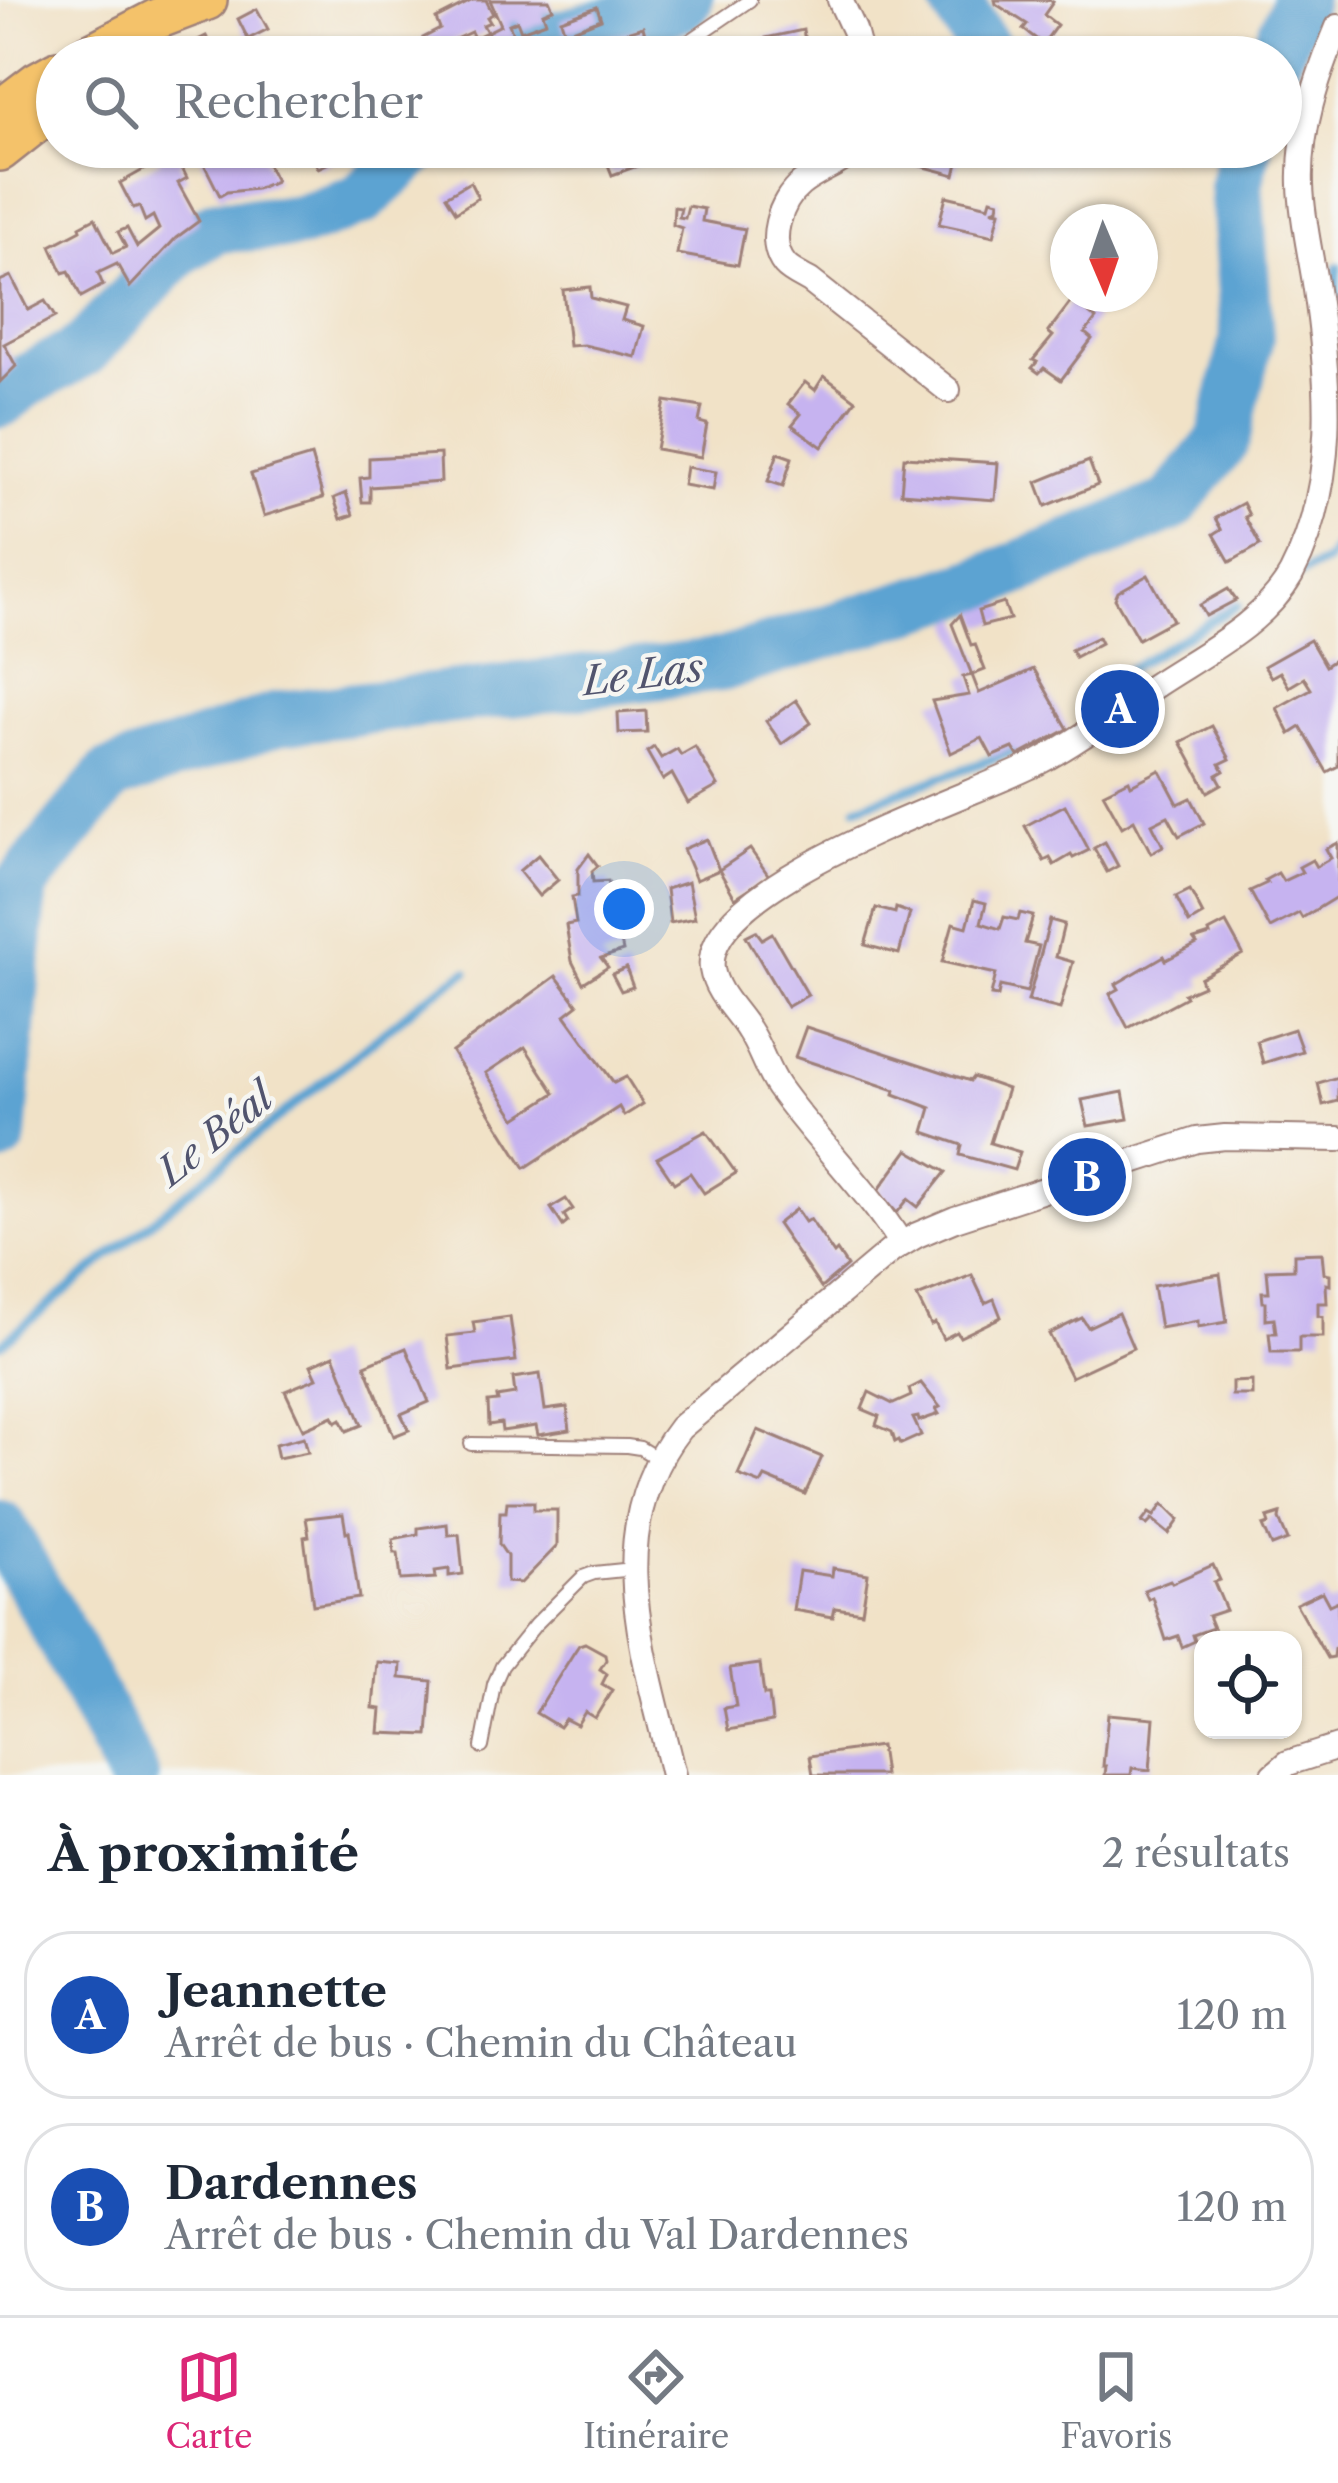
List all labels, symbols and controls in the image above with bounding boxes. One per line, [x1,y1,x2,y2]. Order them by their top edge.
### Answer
search box [36,36,1302,168]
icon: search [78,69,144,135]
text: Rechercher [174,74,423,130]
north arrow [1050,204,1158,312]
water label: Le Las [577,643,707,706]
pin: A [1081,664,1159,754]
your location [594,879,654,939]
water label: Le Béal [145,1070,286,1197]
pin: B [1048,1132,1126,1222]
map controls [1194,1631,1302,1739]
button: locate [1194,1631,1302,1739]
text: À proximité [48,1822,359,1884]
text: 2 résultats [1102,1829,1290,1877]
text: Jeannette [165,1963,387,2019]
text: A [75,1991,105,2039]
text: 120 m [1177,1991,1287,2039]
text: Arrêt de bus · Chemin du Château [165,2019,797,2067]
text: Dardennes [165,2155,418,2211]
text: B [76,2183,105,2231]
text: 120 m [1177,2183,1287,2231]
text: Arrêt de bus · Chemin du Val Dardennes [165,2211,909,2259]
tab: Carte [165,2344,252,2457]
tab: Itinéraire [583,2344,729,2457]
tab: Favoris [1060,2344,1172,2457]

